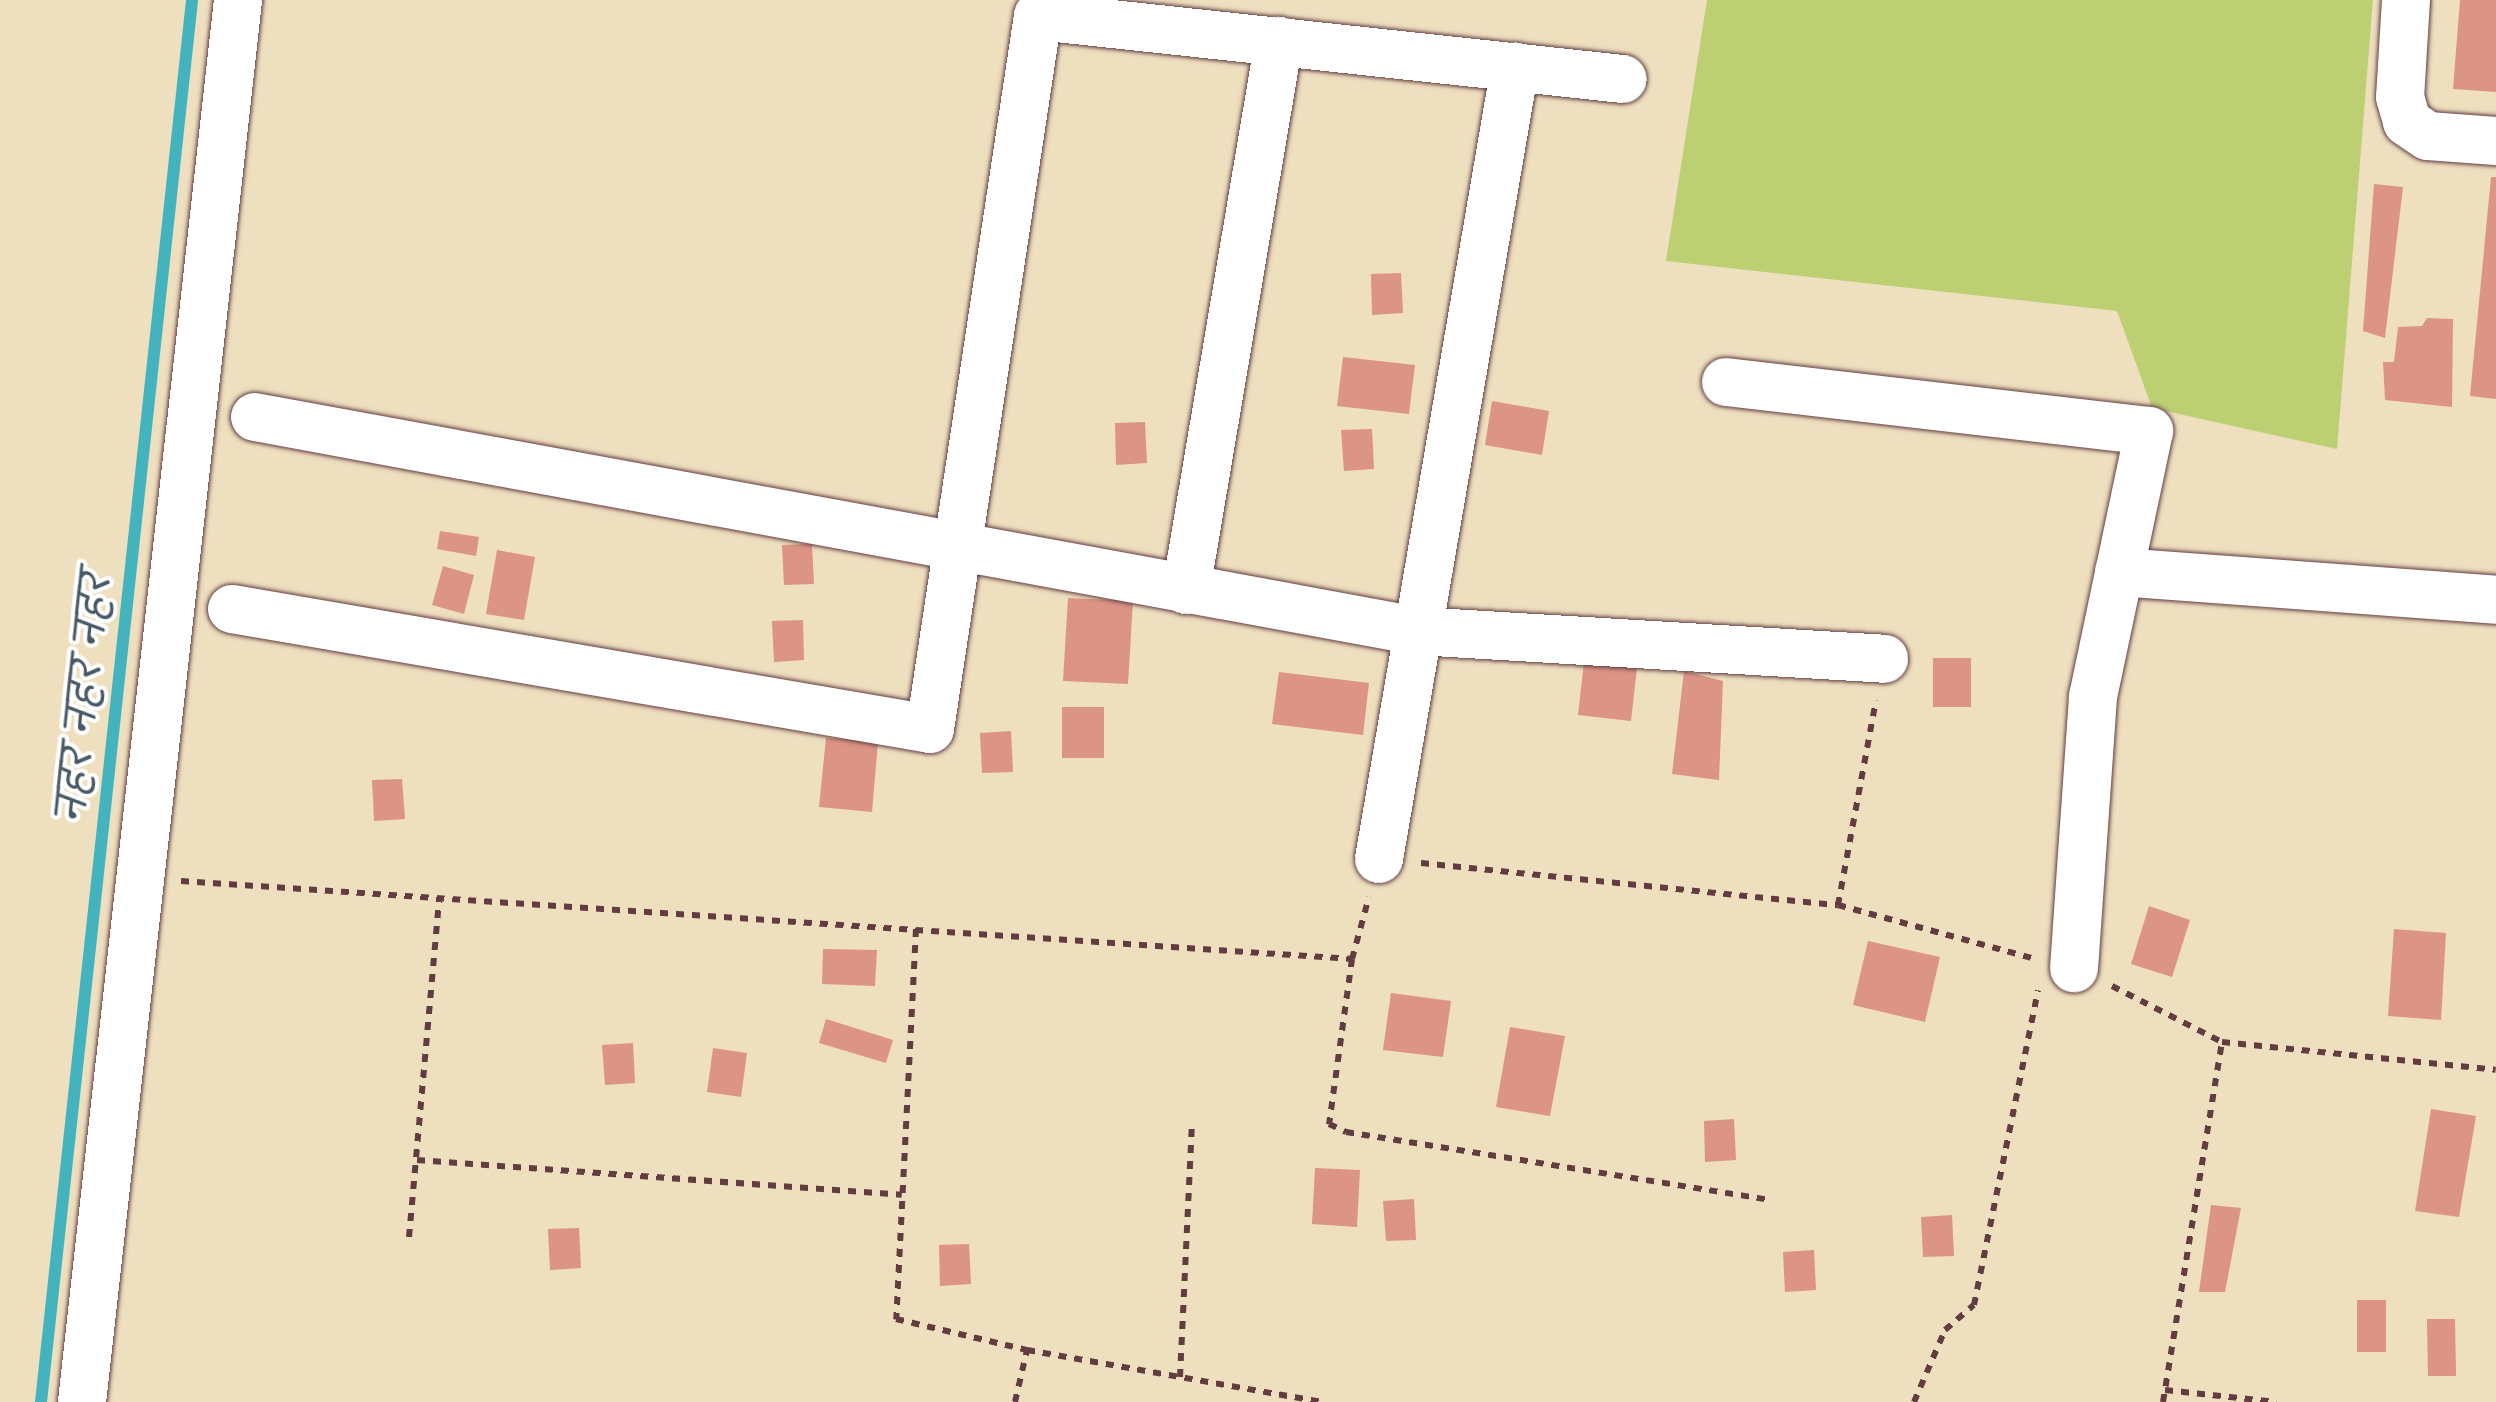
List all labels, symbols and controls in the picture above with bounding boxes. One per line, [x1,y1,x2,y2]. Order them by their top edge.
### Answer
water label: नहर नहर नहर [47,571,121,825]

